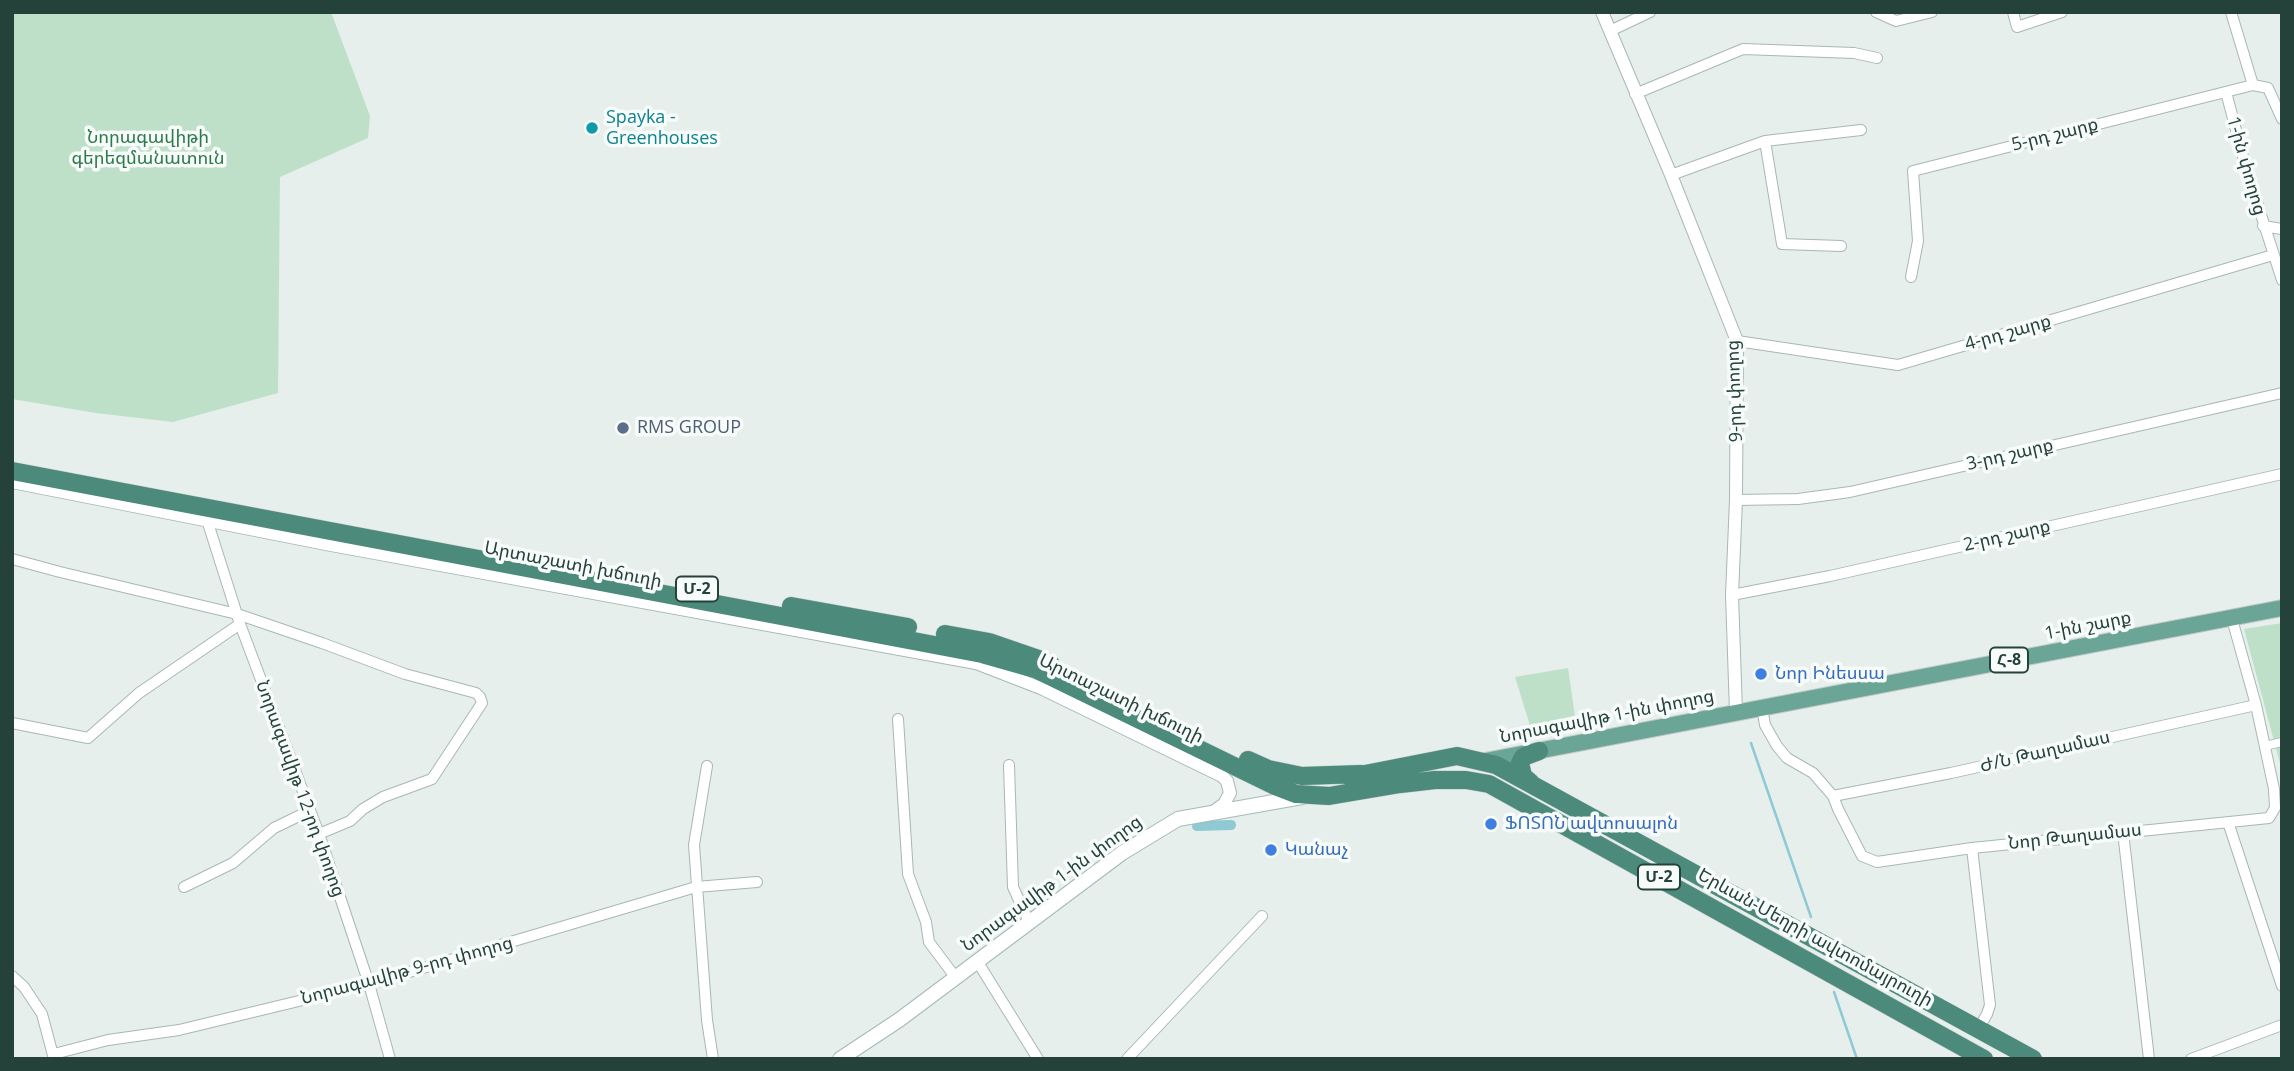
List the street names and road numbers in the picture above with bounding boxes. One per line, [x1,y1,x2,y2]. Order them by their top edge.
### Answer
street label: 5-րդ շարք [2009,114,2101,156]
street label: 1-ին փողոց [2222,114,2270,218]
street label: 4-րդ շարք [1962,310,2054,356]
street label: 9-րդ փողոց [1722,339,1748,443]
street label: 3-րդ շարք [1964,435,2056,475]
street label: 2-րդ շարք [1961,516,2053,556]
street label: Արտաշատի խճուղի [482,537,664,593]
road number: Մ-2 [676,576,718,602]
street label: 1-ին շարք [2043,607,2133,645]
road number: Հ-8 [1990,648,2028,673]
street label: Արտաշատի խճուղի [1035,650,1207,748]
street label: Նորագավիթ 12-րդ փողոց [251,678,349,900]
street label: Նորագավիթ 1-ին փողոց [1498,686,1716,748]
street label: Ժ/Ն Թաղամաս [1978,727,2112,777]
street label: Նորագավիթ 1-ին փողոց [958,811,1146,957]
street label: Նոր Թաղամաս [2007,819,2143,855]
road number: Մ-2 [1638,864,1680,890]
street label: Երևան-Մեղրի ավտոմայրուղի [1694,864,1936,1012]
street label: Նորագավիթ 9-րդ փողոց [299,932,515,1010]

